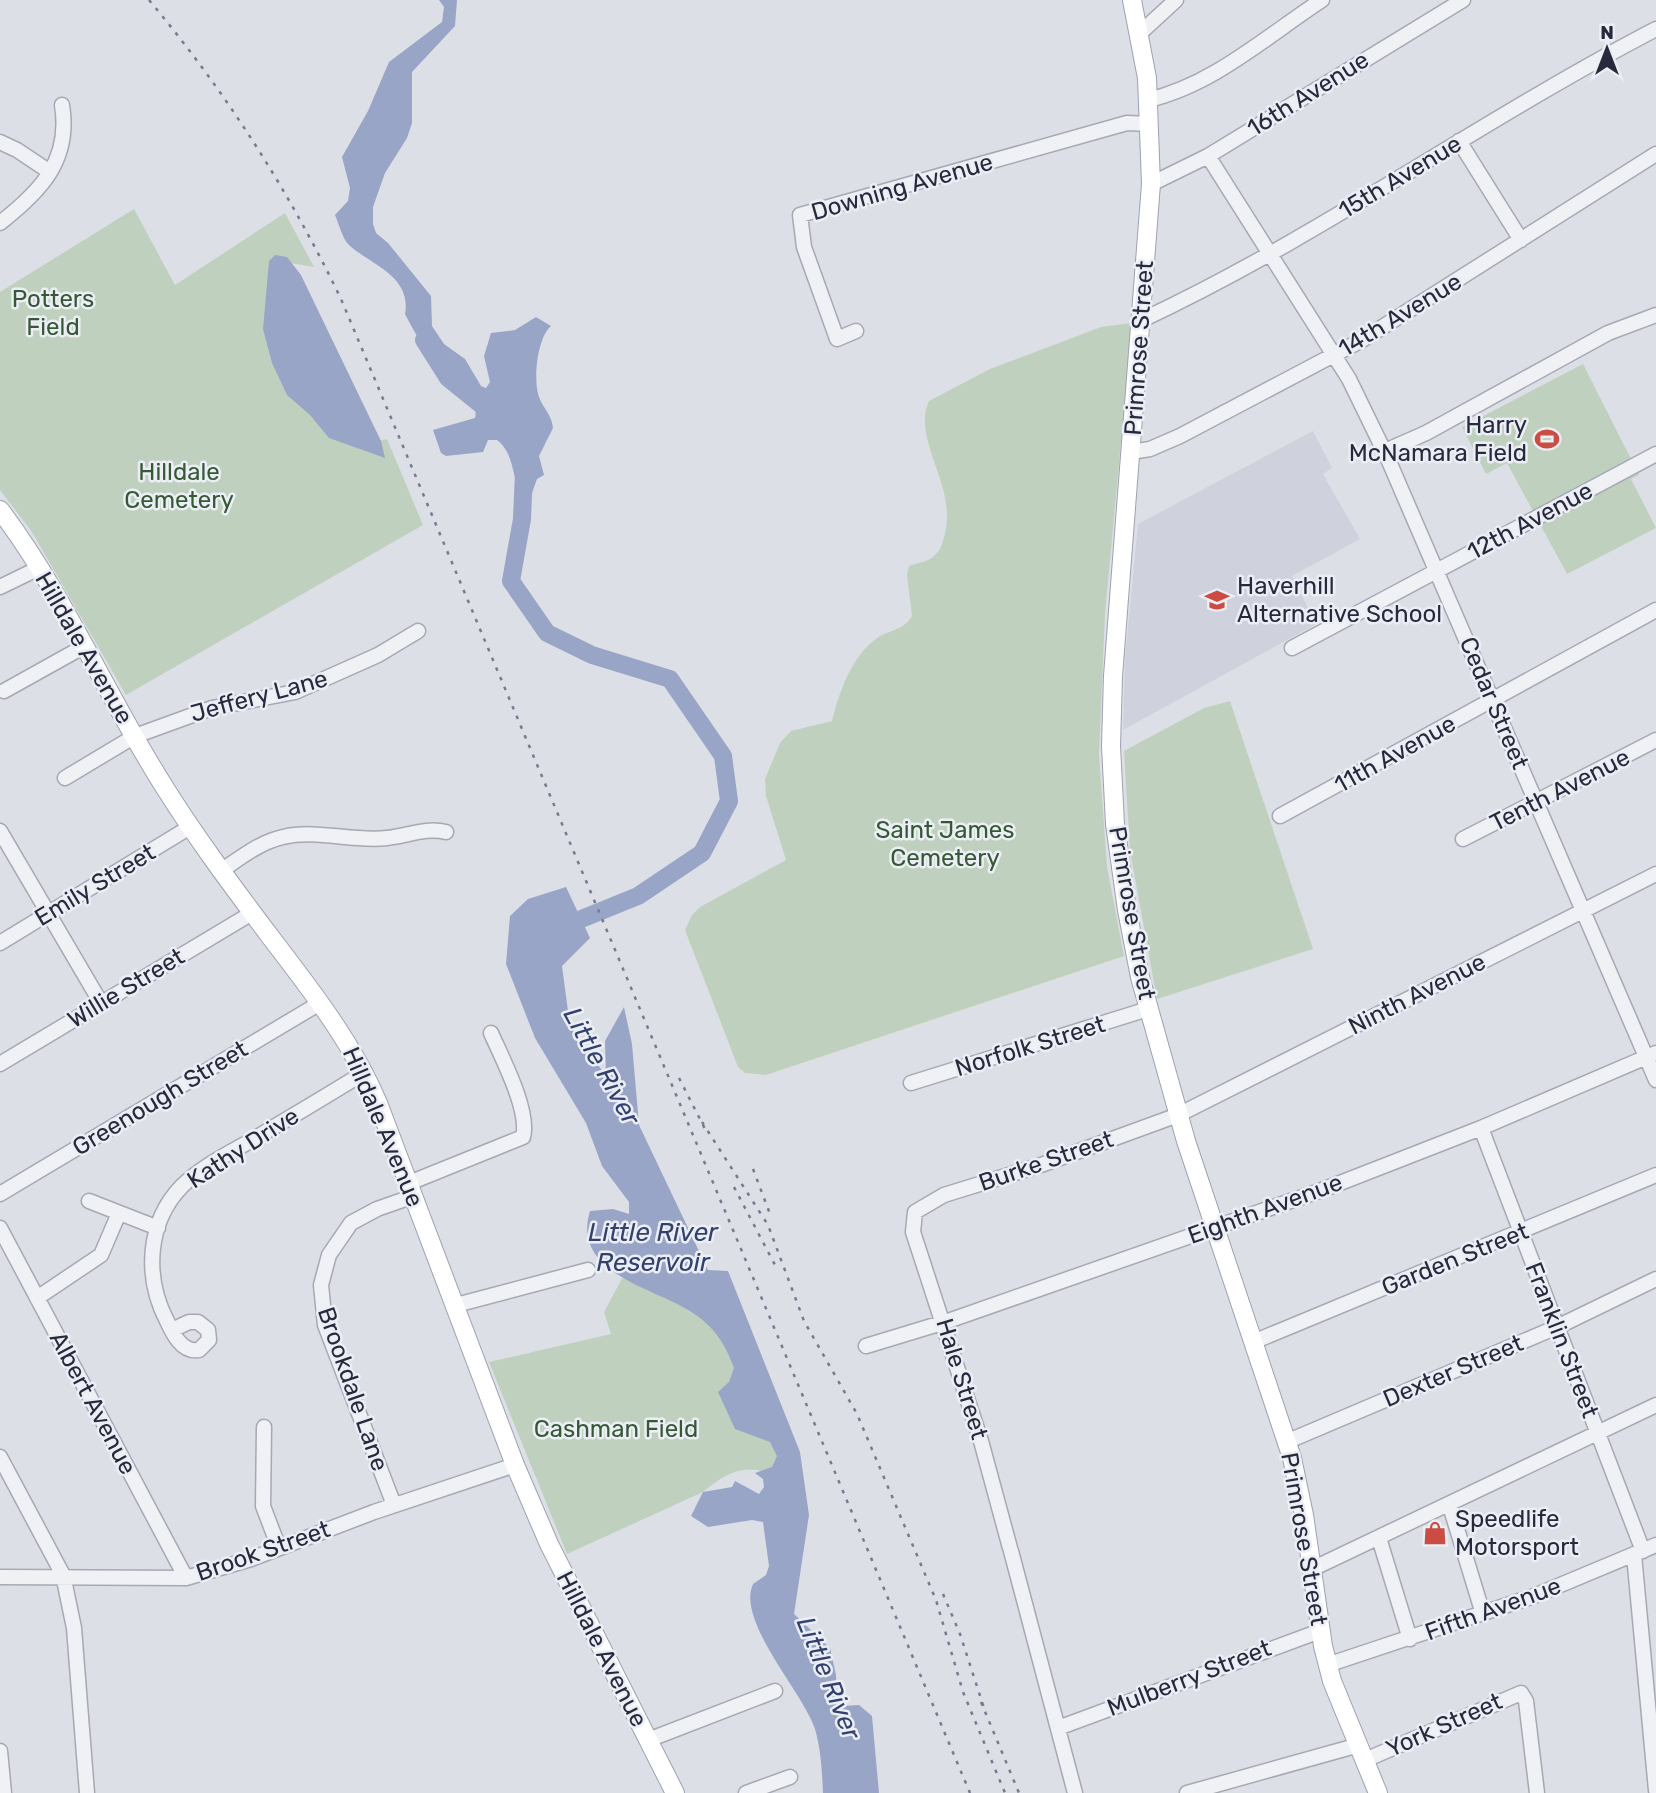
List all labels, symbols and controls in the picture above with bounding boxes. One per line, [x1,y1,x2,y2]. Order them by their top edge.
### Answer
north arrow [1572,14,1642,84]
text: N [1600,21,1614,44]
street label: 16th Avenue [1242,46,1374,142]
street label: 15th Avenue [1334,130,1466,224]
street label: Downing Avenue [808,148,996,226]
street label: Primrose Street [1119,260,1159,436]
street label: 14th Avenue [1333,267,1467,363]
park label: Potters Field [12,285,94,341]
place label: Harry McNamara Field [1349,411,1527,467]
sports icon: Harry McNamara Field [1533,425,1561,453]
park label: Hilldale Cemetery [124,458,234,514]
street label: 12th Avenue [1463,476,1597,566]
street label: Hilldale Avenue [29,567,139,729]
place label: Haverhill Alternative School [1237,572,1442,628]
school or university icon: Haverhill Alternative School [1203,586,1231,614]
street label: Cedar Street [1454,633,1534,773]
street label: Jeffery Lane [187,664,331,728]
street label: 11th Avenue [1330,709,1460,799]
street label: Tenth Avenue [1486,743,1634,837]
park label: Saint James Cemetery [875,816,1015,872]
street label: Primrose Street [1103,824,1161,1002]
street label: Emily Street [30,838,160,932]
street label: Willie Street [63,942,189,1034]
street label: Ninth Avenue [1344,947,1490,1041]
water label: Little River [557,1002,647,1131]
street label: Norfolk Street [952,1010,1108,1082]
street label: Greenough Street [67,1035,253,1161]
street label: Hilldale Avenue [337,1043,429,1211]
street label: Kathy Drive [182,1102,304,1194]
street label: Burke Street [975,1125,1117,1197]
street label: Eighth Avenue [1184,1168,1346,1250]
water label: Little River Reservoir [588,1217,719,1278]
street label: Garden Street [1377,1217,1533,1301]
street label: Franklin Street [1520,1258,1604,1422]
street label: Brookdale Lane [312,1303,394,1475]
street label: Hale Street [930,1315,994,1443]
street label: Albert Avenue [44,1327,142,1479]
street label: Dexter Street [1379,1329,1527,1413]
park label: Cashman Field [534,1415,698,1443]
street label: Primrose Street [1275,1450,1333,1628]
place label: Speedlife Motorsport [1455,1505,1579,1561]
street label: Brook Street [192,1515,334,1587]
shop icon: Speedlife Motorsport [1421,1519,1449,1547]
street label: Hilldale Avenue [551,1567,653,1731]
street label: Fifth Avenue [1421,1571,1565,1647]
water label: Little River [790,1612,868,1745]
street label: Mulberry Street [1103,1634,1275,1722]
street label: York Street [1382,1687,1506,1763]

